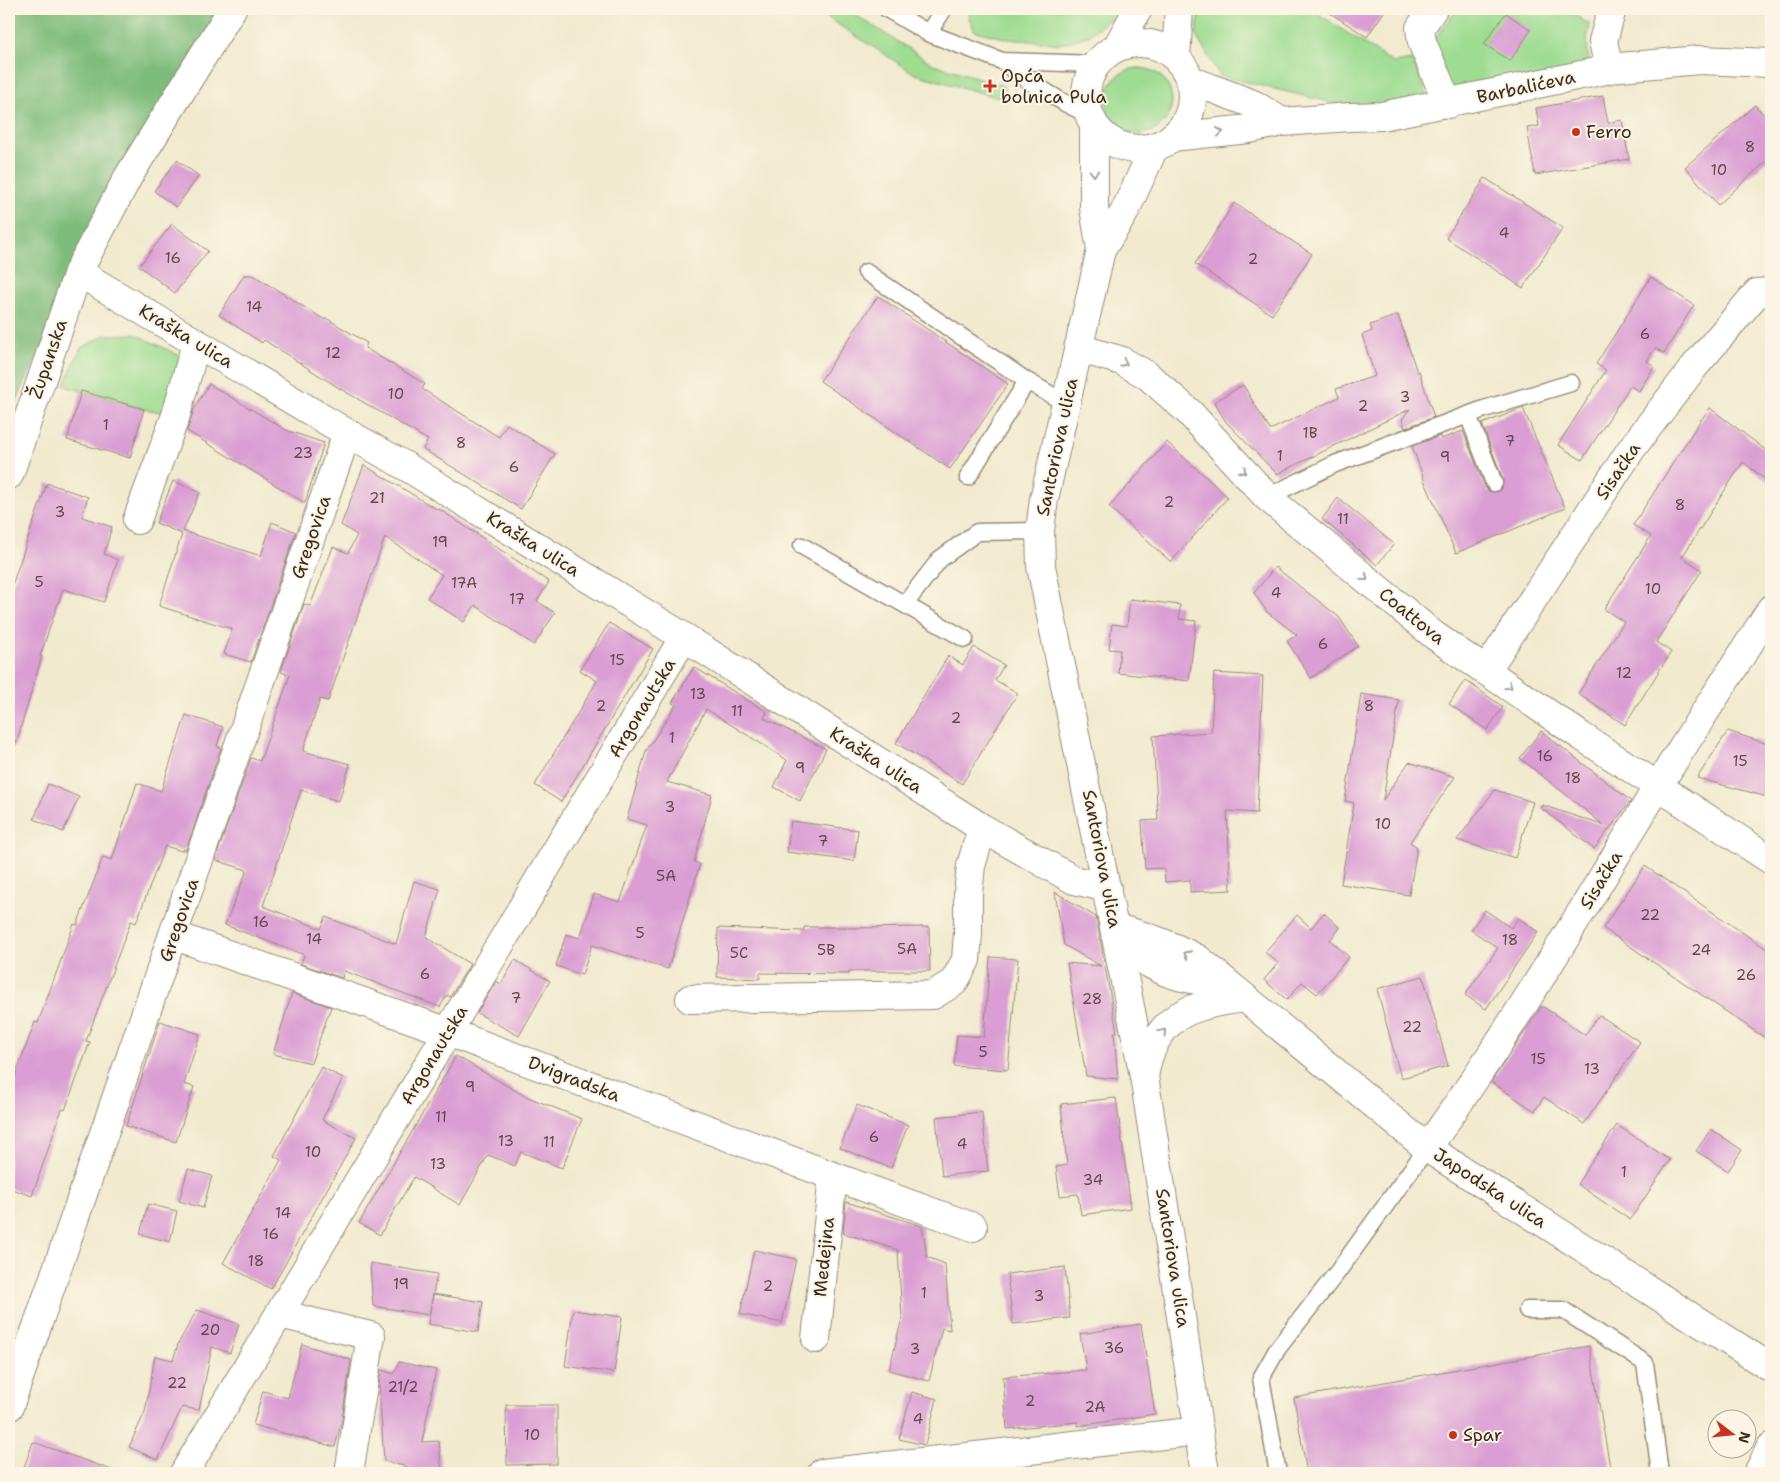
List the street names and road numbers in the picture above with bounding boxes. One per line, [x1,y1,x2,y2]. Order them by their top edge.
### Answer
street label: Barbalićeva [1475,65,1577,109]
street label: Kraška ulica [134,298,238,374]
street label: Županska [23,316,73,402]
street label: Santoriova ulica [1031,376,1083,518]
street label: Sisačka [1590,438,1646,504]
street label: Gregovica [285,492,337,582]
street label: Kraška ulica [482,506,584,582]
street label: Coattova [1374,582,1450,650]
street label: Argonautska [603,654,681,762]
street label: Kraška ulica [825,721,927,799]
street label: Santoriova ulica [1077,788,1127,930]
street label: Sisačka [1574,846,1628,914]
street label: Gregovica [153,875,205,965]
street label: Argonautska [395,1001,473,1109]
street label: Dvigradska [525,1051,623,1107]
street label: Japodska ulica [1429,1142,1551,1234]
street label: Santoriova ulica [1150,1187,1196,1329]
street label: Medejina [808,1216,840,1298]

